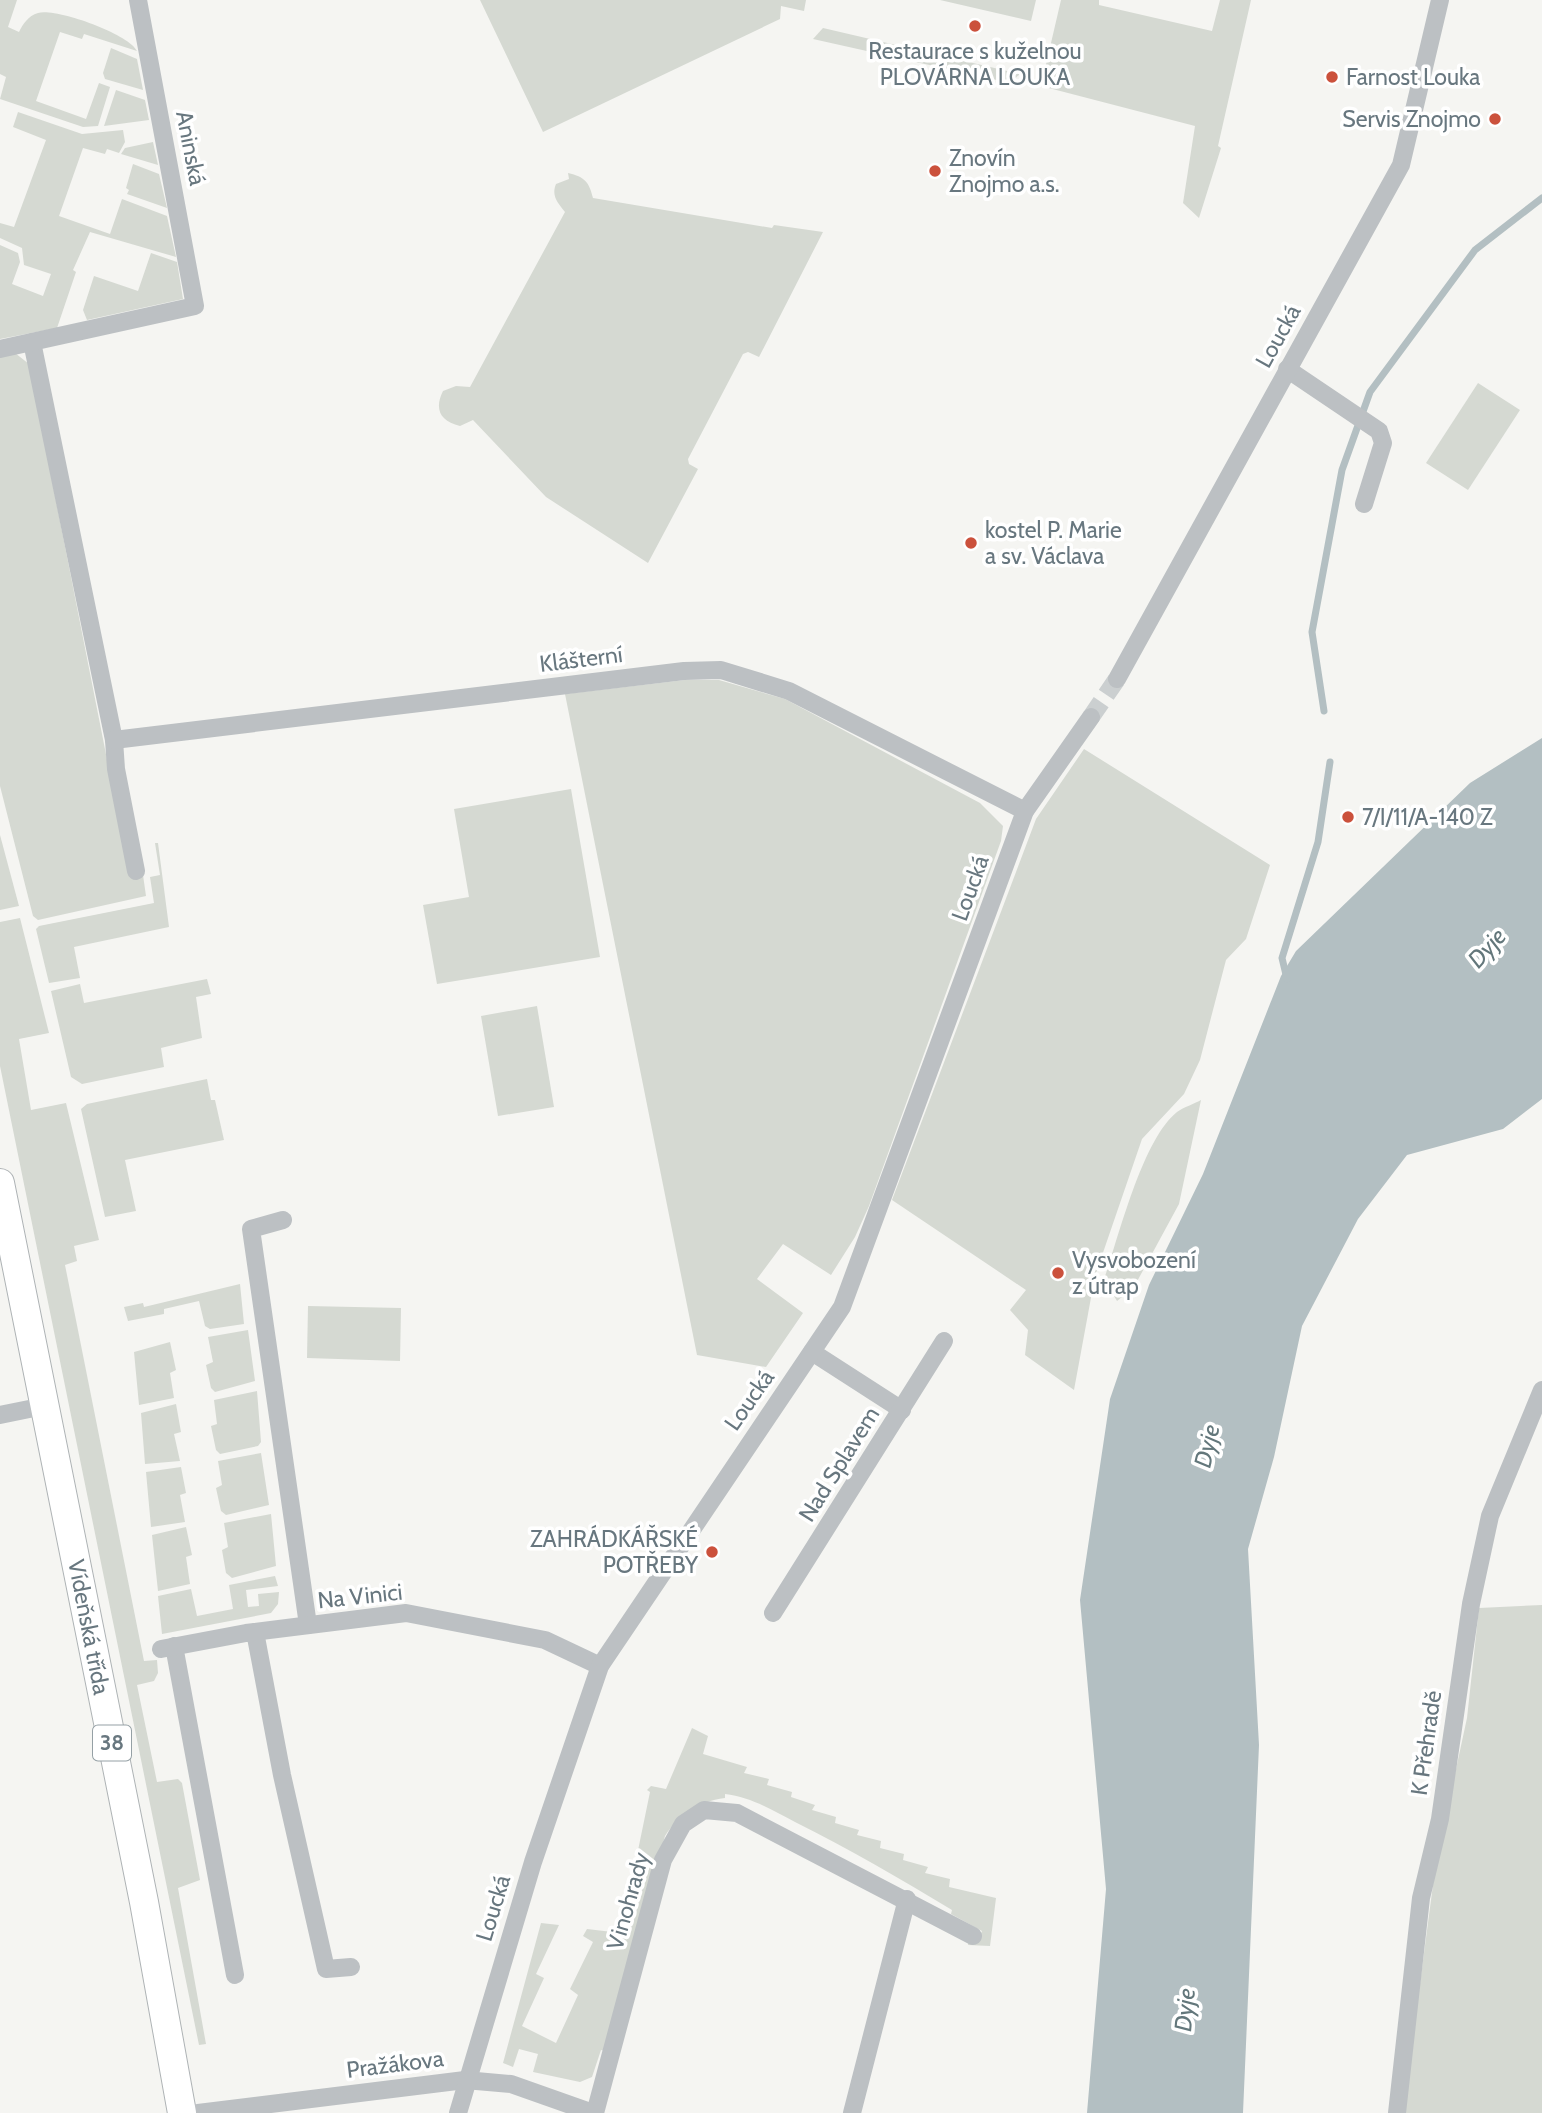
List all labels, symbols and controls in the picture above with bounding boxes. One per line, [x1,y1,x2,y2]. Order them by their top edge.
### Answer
marker: Restaurace s kuželnou PLOVÁRNA LOUKA [967,18,983,34]
place label: Restaurace s kuželnou PLOVÁRNA LOUKA [868,37,1082,91]
place label: Farnost Louka [1346,63,1480,91]
marker: Farnost Louka [1324,69,1340,85]
place label: Servis Znojmo [1342,105,1481,133]
street label: Aninská [170,108,212,188]
marker: Servis Znojmo [1487,111,1503,127]
place label: Znovín Znojmo a.s. [949,144,1060,198]
marker: Znovín Znojmo a.s. [927,163,943,179]
street label: Loucká [1249,300,1307,372]
place label: kostel P. Marie a sv. Václava [985,516,1122,570]
marker: kostel P. Marie a sv. Václava [963,535,979,551]
street label: Klášterní [538,640,624,678]
place label: 7/I/11/A-140 Z [1362,803,1493,831]
marker: 7/I/11/A-140 Z [1340,809,1356,825]
street label: Loucká [945,851,995,925]
water label: Dyje [1461,922,1512,973]
place label: Vysvobození z útrap [1072,1246,1196,1300]
marker: Vysvobození z útrap [1050,1265,1066,1281]
street label: Loucká [718,1364,780,1436]
street label: Nad Splavem [793,1401,885,1527]
water label: Dyje [1188,1422,1226,1470]
place label: ZAHRÁDKÁŘSKÉ POTŘEBY [530,1524,699,1579]
marker: ZAHRÁDKÁŘSKÉ POTŘEBY [704,1544,720,1560]
street label: Vídeňská třída [62,1557,116,1697]
street label: Na Vinici [316,1578,404,1614]
street label: K Přehradě [1405,1689,1447,1797]
road number: 38 [93,1726,131,1760]
street label: Vinohrady [601,1849,655,1953]
street label: Loucká [470,1872,516,1944]
water label: Dyje [1168,1987,1201,2033]
street label: Pražákova [345,2044,445,2084]

